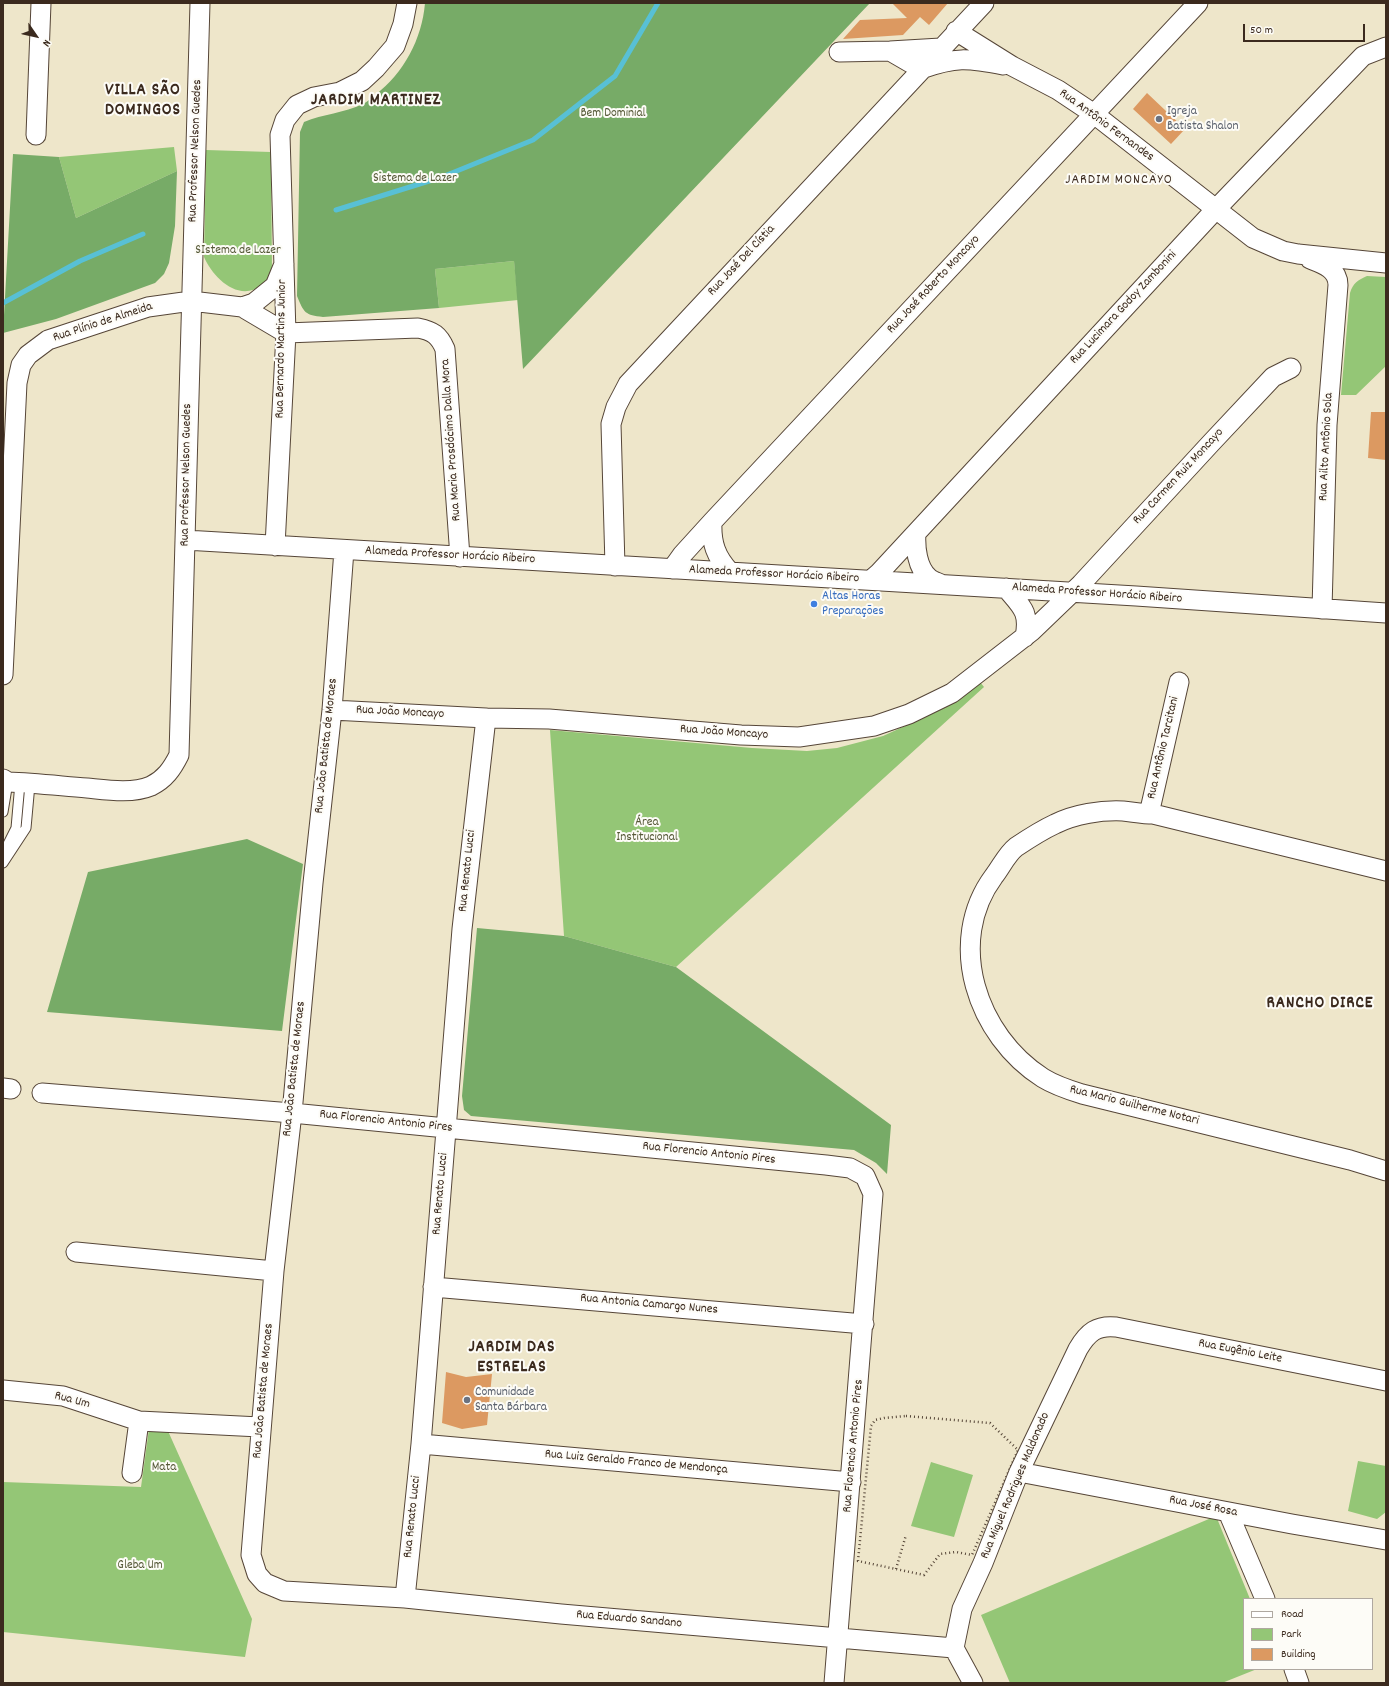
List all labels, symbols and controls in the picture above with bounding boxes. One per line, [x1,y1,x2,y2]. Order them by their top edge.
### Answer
north arrow [16,16,56,56]
scale bar [1245,16,1367,42]
text: 50 m [1250,22,1273,39]
text: N [38,36,54,49]
street label: Rua Professor Nelson Guedes [186,79,206,223]
district label: VILLA SÃO DOMINGOS [105,82,181,122]
street label: Rua Antônio Fernandes [1055,86,1157,166]
district label: JARDIM MARTINEZ [311,92,441,112]
place label: Igreja Batista Shalon [1167,104,1238,135]
park label: Bem Dominial [580,106,646,122]
marker: Igreja Batista Shalon [1154,114,1164,124]
park label: Sistema de Lazer [373,171,457,187]
district label: JARDIM MONCAYO [1065,173,1173,189]
street label: Rua José Del Cístia [705,222,779,300]
street label: Rua José Roberto Moncayo [884,232,984,338]
park label: SIstema de Lazer [195,243,281,259]
street label: Rua Lucimara Godoy Zambonini [1067,248,1181,368]
street label: Rua Bernardo Martins Junior [273,279,291,419]
street label: Rua Plínio de Almeida [51,300,155,346]
street label: Rua Maria Prosdócimo Dalla Mora [439,358,465,522]
street label: Rua Ailto Antônio Sola [1316,392,1338,502]
street label: Rua Professor Nelson Guedes [178,403,196,547]
street label: Rua Carmen Ruiz Moncayo [1130,426,1228,528]
street label: Alameda Professor Horácio Ribeiro [364,544,536,568]
street label: Alameda Professor Horácio Ribeiro [688,563,860,587]
street label: Alameda Professor Horácio Ribeiro [1011,580,1183,608]
place label: Altas Horas Preparações [822,589,884,620]
marker: Altas Horas Preparações [809,599,819,609]
street label: Rua João Batista de Moraes [312,678,342,814]
street label: Rua Antônio Tarcitani [1145,695,1183,801]
street label: Rua João Moncayo [355,703,445,723]
street label: Rua João Moncayo [679,722,769,744]
park label: Área Institucional [616,815,678,846]
street label: Rua Renato Lucci [456,829,480,913]
district label: RANCHO DIRCE [1266,995,1374,1015]
street label: Rua João Batista de Moraes [280,1001,310,1137]
street label: Rua Mario Guilherme Notari [1068,1082,1200,1130]
street label: Rua Florencio Antonio Pires [319,1107,453,1137]
street label: Rua Florencio Antonio Pires [642,1139,776,1169]
street label: Rua Renato Lucci [430,1152,452,1236]
street label: Rua Antonia Camargo Nunes [579,1291,719,1319]
street label: Rua João Batista de Moraes [250,1323,278,1459]
street label: Rua Eugênio Leite [1197,1336,1283,1368]
district label: JARDIM DAS ESTRELAS [468,1339,556,1379]
street label: Rua Florencio Antonio Pires [840,1379,868,1513]
place label: Comunidade Santa Bárbara [475,1385,547,1416]
street label: Rua Um [52,1389,92,1413]
marker: Comunidade Santa Bárbara [462,1395,472,1405]
street label: Rua Miguel Rodrigues Maldonado [978,1410,1054,1562]
street label: Rua Luiz Geraldo Franco de Mendonça [544,1447,728,1479]
park label: Mata [152,1460,176,1476]
street label: Rua Renato Lucci [401,1475,425,1559]
street label: Rua José Rosa [1168,1493,1238,1521]
park label: Gleba Um [117,1558,163,1574]
legend [1243,1598,1373,1670]
text: Road [1281,1606,1303,1623]
street label: Rua Eduardo Sandano [575,1608,683,1632]
text: Park [1281,1626,1301,1643]
text: Building [1281,1646,1316,1663]

